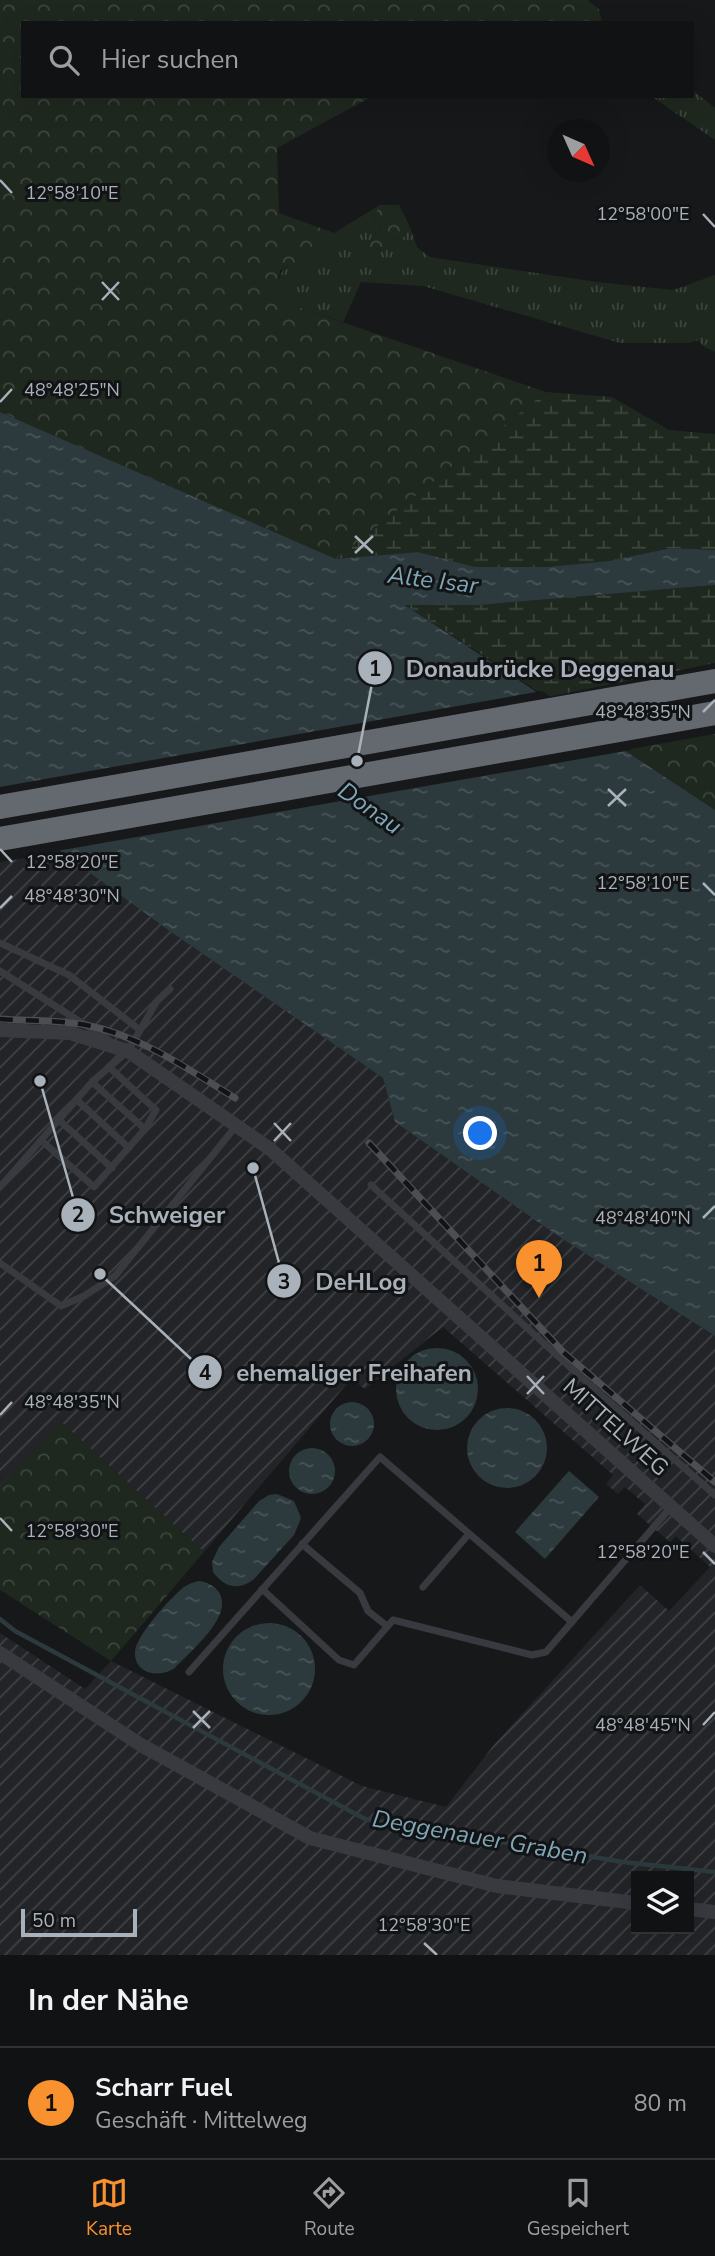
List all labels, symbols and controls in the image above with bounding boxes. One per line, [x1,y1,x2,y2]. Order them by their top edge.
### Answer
search box [21,21,694,98]
icon: search [45,41,83,79]
text: Hier suchen [101,42,239,77]
north arrow [547,119,610,182]
text: 12°58'10"E [26,181,119,205]
text: 12°58'00"E [597,202,690,226]
text: 48°48'25"N [24,378,120,402]
water label: Alte Isar [385,558,481,602]
callout: Donaubrücke Deggenau [357,646,689,691]
text: Donaubrücke Deggenau [406,653,674,685]
text: 1 [369,655,381,683]
text: 48°48'35"N [595,700,691,724]
water label: Donau [332,775,408,841]
text: 12°58'20"E [26,850,119,874]
text: 12°58'10"E [597,871,690,895]
text: 48°48'30"N [24,884,120,908]
your location [463,1116,497,1150]
callout: Schweiger [60,1192,240,1237]
text: Schweiger [109,1199,226,1231]
text: 2 [72,1201,84,1229]
text: 48°48'40"N [595,1206,691,1230]
pin: 1 [516,1240,562,1298]
callout: DeHLog [267,1259,421,1304]
text: DeHLog [315,1266,407,1298]
text: 3 [278,1268,290,1296]
callout: ehemaliger Freihafen [188,1350,486,1395]
text: ehemaliger Freihafen [236,1357,472,1389]
text: 4 [199,1359,212,1387]
street label: MITTELWEG [556,1372,675,1483]
text: 48°48'35"N [24,1390,120,1414]
text: 12°58'30"E [26,1519,119,1543]
text: 12°58'20"E [597,1540,690,1564]
text: 48°48'45"N [595,1713,691,1737]
water label: Deggenauer Graben [370,1802,590,1872]
map controls [631,1871,694,1934]
button: layers [631,1871,694,1934]
scale bar [21,1906,136,1938]
text: 50 m [32,1908,76,1934]
text: 12°58'30"E [378,1913,471,1937]
text: In der Nähe [28,1980,189,2021]
text: Scharr Fuel [95,2070,232,2105]
text: 1 [44,2088,58,2119]
text: 80 m [634,2088,687,2119]
text: Geschäft · Mittelweg [95,2105,307,2136]
tab: Karte [86,2174,132,2242]
tab: Route [304,2174,355,2242]
tab: Gespeichert [527,2174,629,2242]

